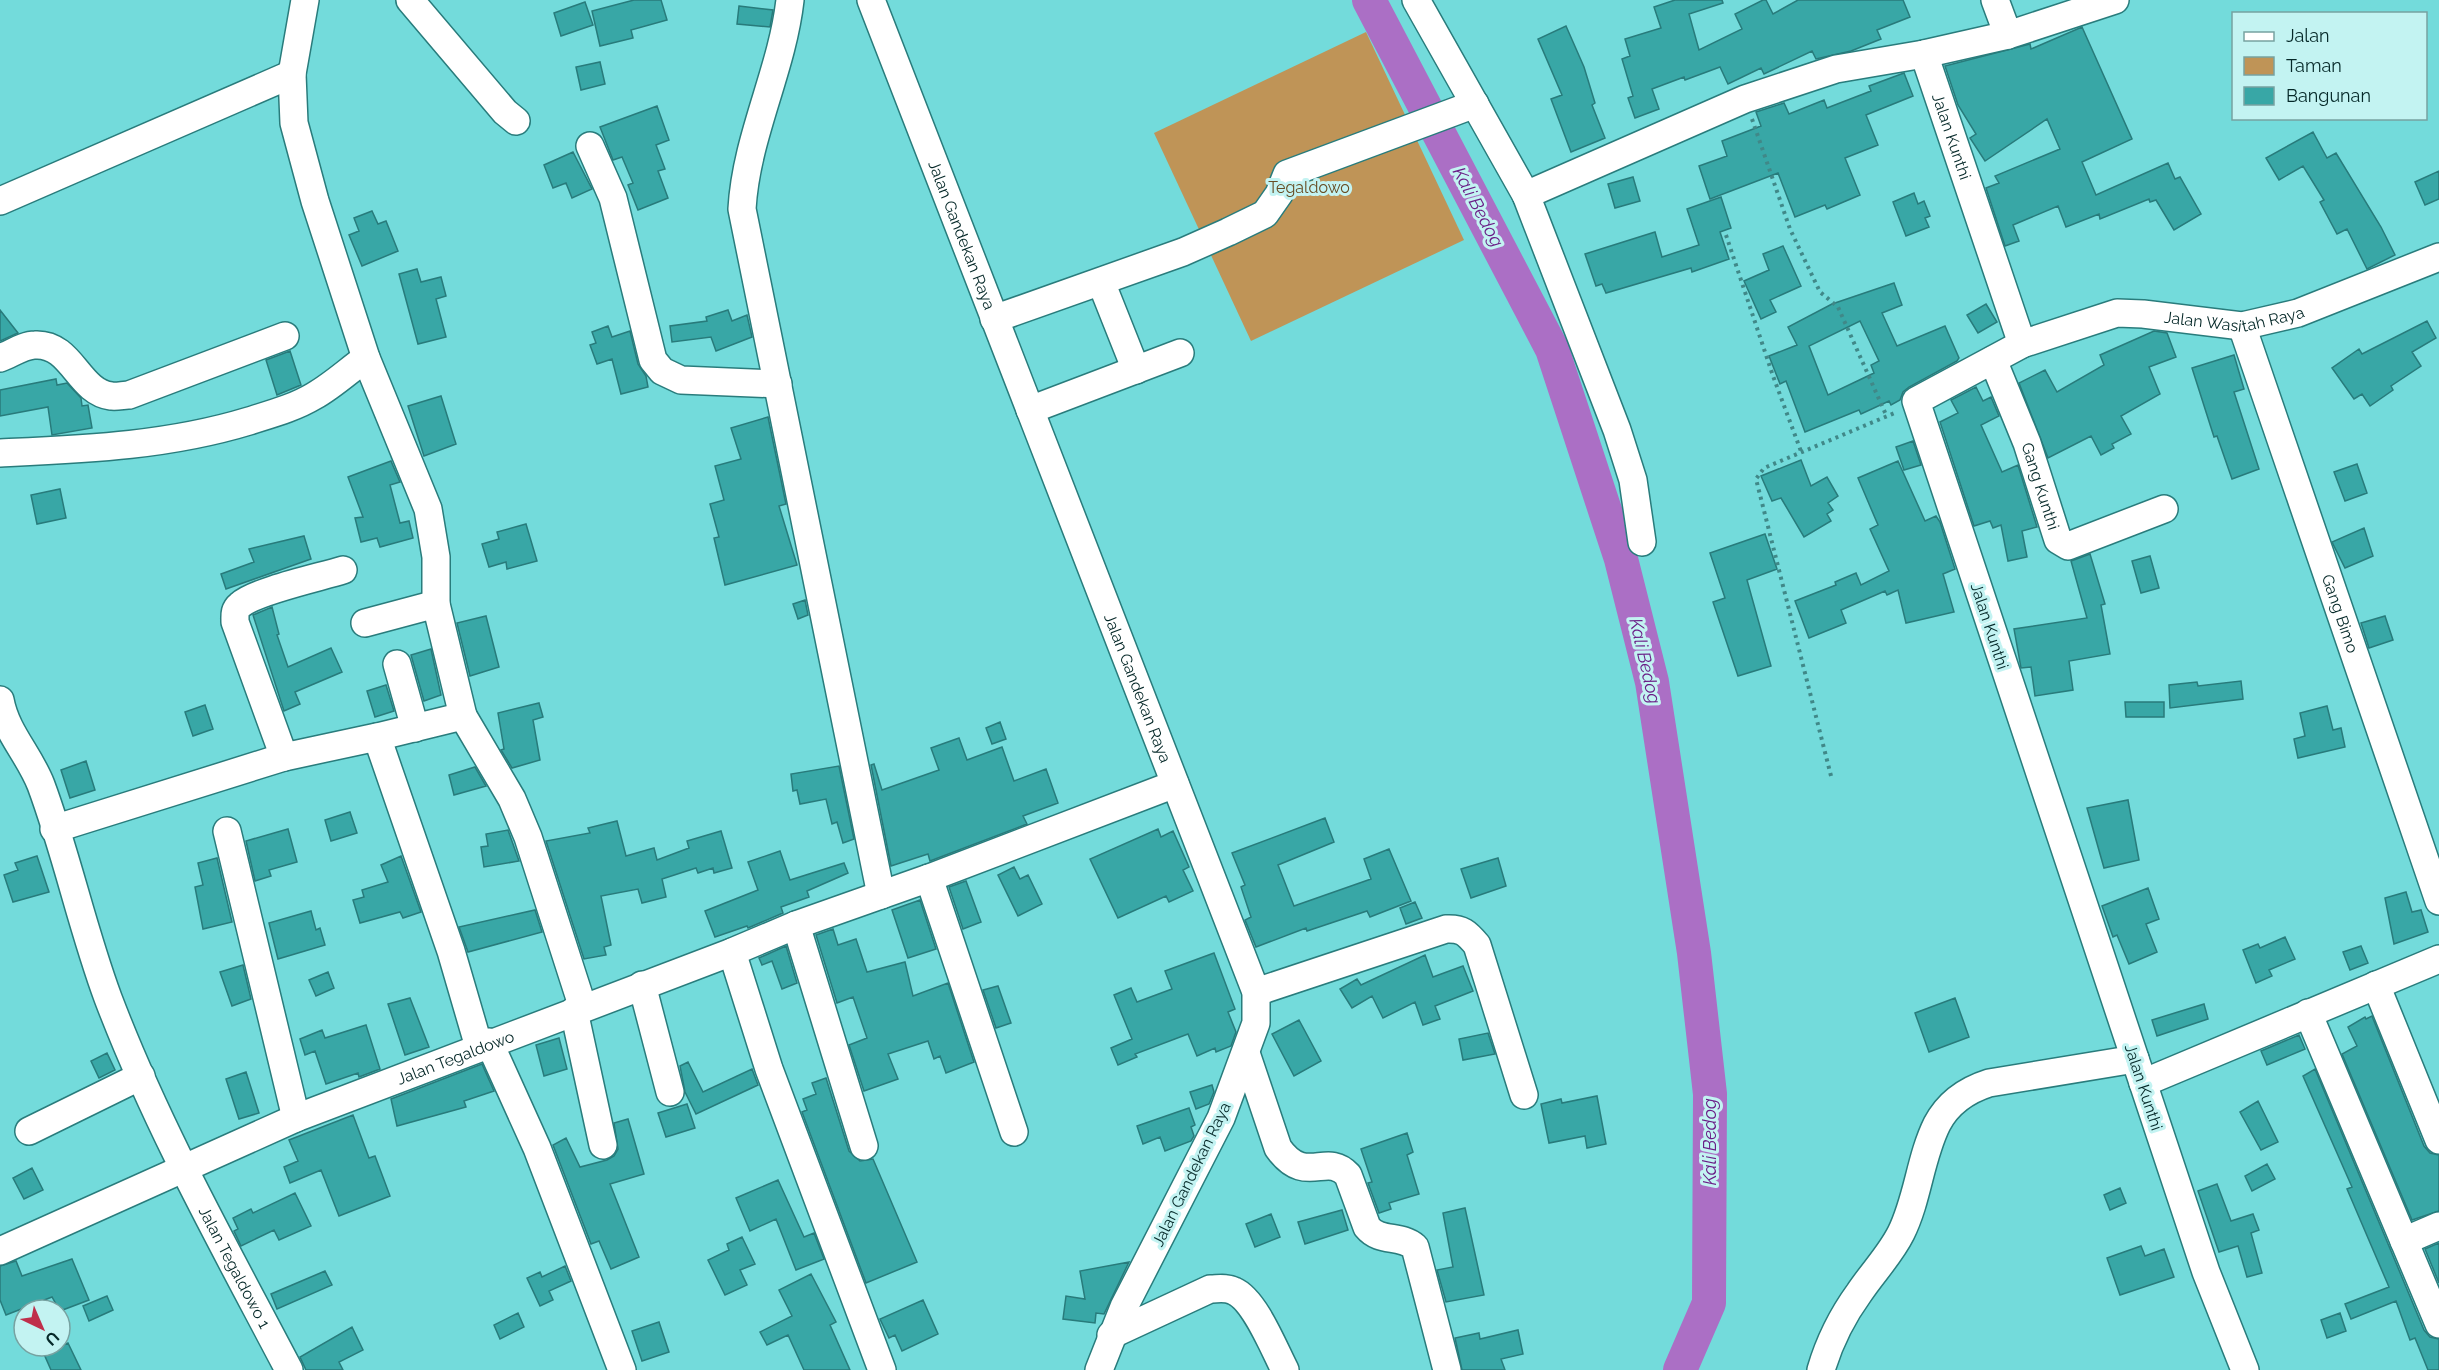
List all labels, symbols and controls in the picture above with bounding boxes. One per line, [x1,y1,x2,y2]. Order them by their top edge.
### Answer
legend [2232,12,2427,120]
text: Jalan [2286,25,2330,46]
text: Taman [2286,55,2342,76]
text: Bangunan [2286,85,2371,106]
street label: Jalan Kunthi [1928,91,1975,182]
street label: Jalan Gandekan Raya [924,158,999,312]
water label: Kali Bedog [1449,163,1508,250]
park label: Tegaldowo [1268,178,1350,197]
street label: Jalan Wasitah Raya [2163,302,2307,336]
street label: Gang Kunthi [2017,440,2063,532]
street label: Gang Bimo [2318,572,2362,656]
street label: Jalan Kunthi [1967,581,2012,672]
street label: Jalan Gandekan Raya [1100,611,1175,765]
water label: Kali Bedog [1625,616,1666,706]
street label: Jalan Tegaldowo [394,1027,517,1089]
street label: Jalan Kunthi [2121,1042,2166,1133]
water label: Kali Bedog [1699,1098,1720,1186]
street label: Jalan Gandekan Raya [1148,1099,1235,1249]
street label: Jalan Tegaldowo 1 [195,1203,274,1332]
north arrow [12,1298,72,1358]
text: U [41,1327,63,1349]

